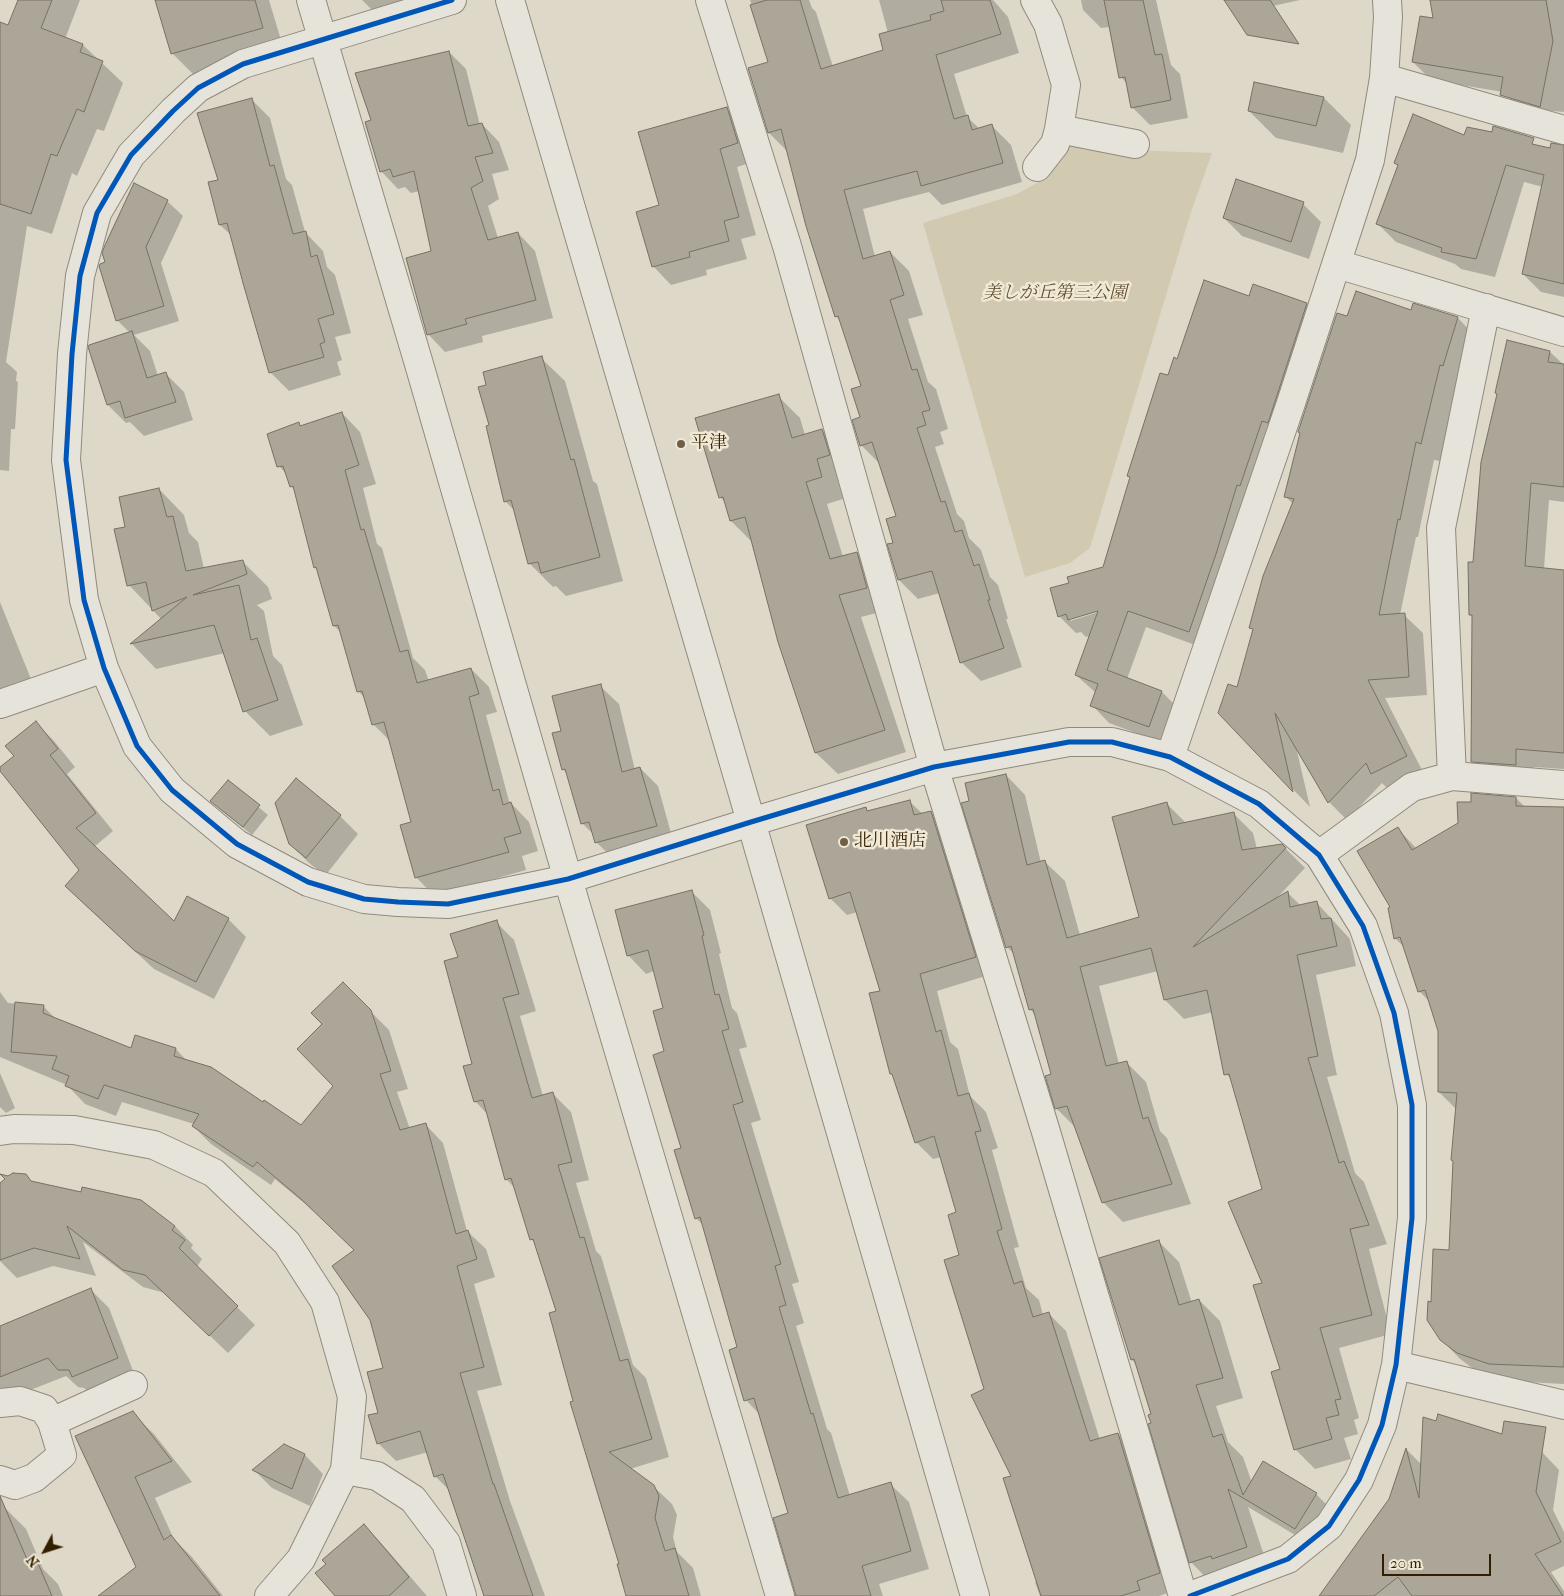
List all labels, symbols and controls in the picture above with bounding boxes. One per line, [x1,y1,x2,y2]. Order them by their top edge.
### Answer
park label: 美しが丘第三公園 [983,283,1127,305]
place label: 平津 [691,433,727,455]
marker: 平津 [675,438,687,450]
place label: 北川酒店 [854,831,926,853]
marker: 北川酒店 [838,836,850,848]
north arrow [20,1526,70,1576]
scale bar [1384,1544,1493,1576]
text: N [23,1551,43,1570]
text: 20 m [1390,1554,1422,1572]

